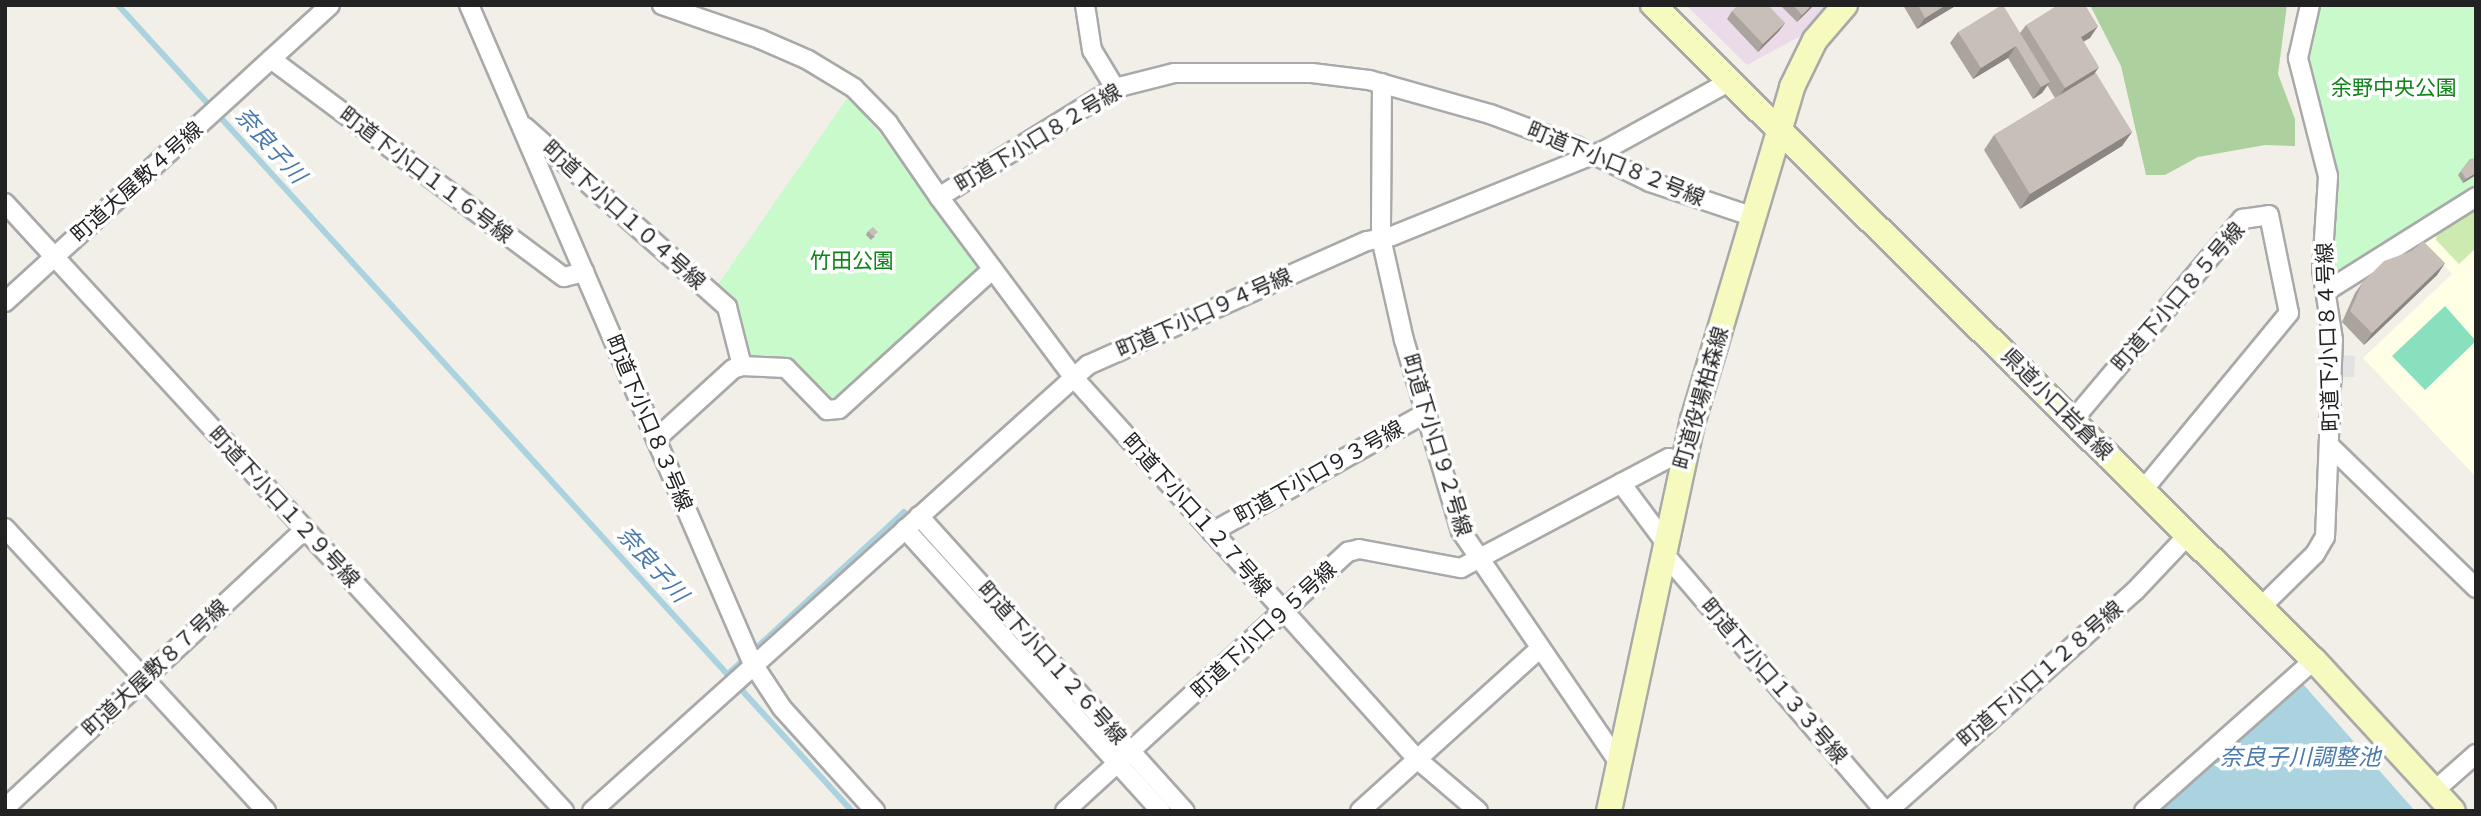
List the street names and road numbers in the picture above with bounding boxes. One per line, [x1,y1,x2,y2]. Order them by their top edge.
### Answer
street label: 町道下小口８２号線 [951,79,1125,197]
street label: 町道下小口１１６号線 [335,102,517,248]
street label: 町道大屋敷４号線 [66,116,208,248]
street label: 町道下小口８２号線 [1524,117,1708,211]
street label: 町道下小口１０４号線 [538,135,710,295]
street label: 町道下小口８５号線 [2106,217,2250,377]
street label: 町道下小口８４号線 [2312,242,2344,432]
street label: 町道下小口９４号線 [1113,263,1295,363]
street label: 町道役場柏森線 [1669,324,1733,472]
street label: 町道下小口８３号線 [600,331,698,515]
street label: 県道小口岩倉線 [1996,343,2118,465]
street label: 町道下小口９２号線 [1397,351,1477,539]
street label: 町道下小口９３号線 [1230,415,1408,529]
street label: 町道下小口１２９号線 [203,422,365,592]
street label: 町道下小口１２７号線 [1117,429,1277,601]
street label: 町道下小口９５号線 [1186,556,1342,704]
street label: 町道下小口１２６号線 [972,577,1132,749]
street label: 町道下小口１３３号線 [1696,593,1852,769]
street label: 町道大屋敷８７号線 [77,594,233,742]
street label: 町道下小口１２８号線 [1952,596,2128,752]

